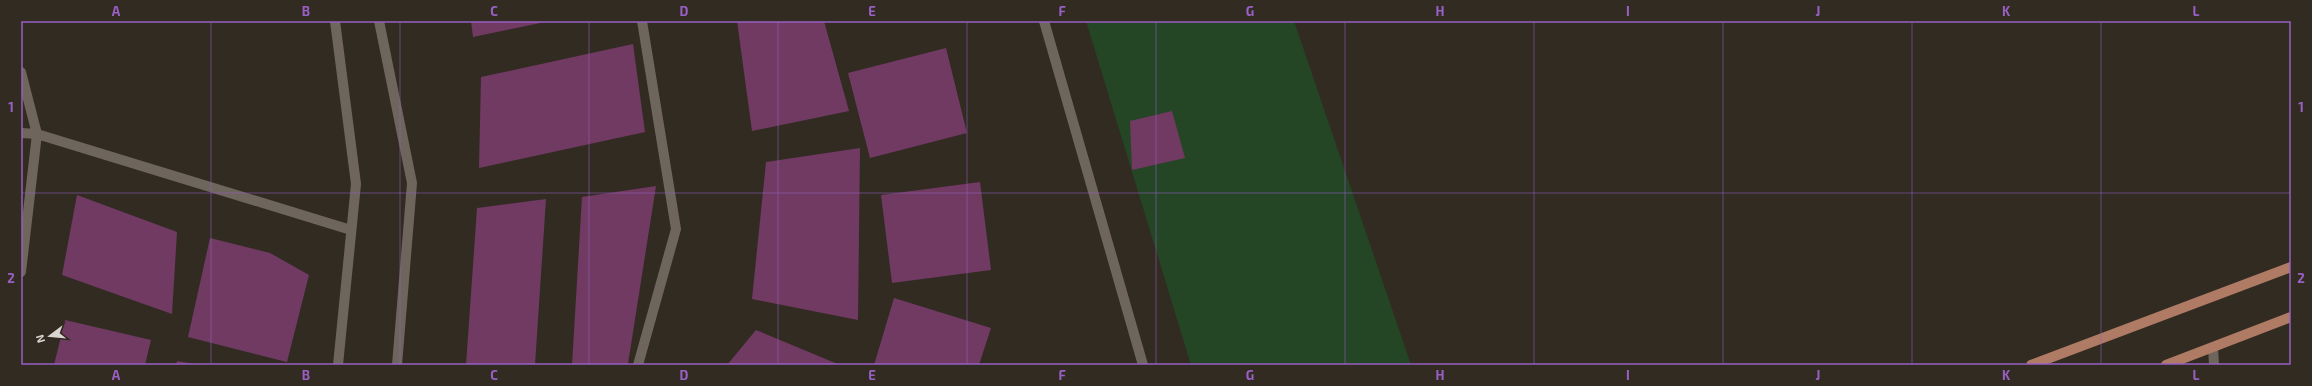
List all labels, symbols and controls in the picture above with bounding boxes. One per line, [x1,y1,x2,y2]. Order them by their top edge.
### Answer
text: A [112,3,121,19]
text: B [302,3,310,19]
text: C [490,3,498,19]
text: D [680,3,689,19]
text: E [868,3,876,19]
text: F [1058,3,1066,19]
text: G [1246,3,1254,19]
text: H [1436,3,1445,19]
text: I [1626,3,1630,19]
text: J [1816,3,1820,19]
text: K [2002,3,2011,19]
text: L [2193,3,2200,19]
text: 1 [8,99,14,115]
text: 1 [2298,99,2304,115]
text: 2 [7,270,15,286]
text: 2 [2297,270,2305,286]
north arrow [30,316,70,356]
text: N [33,333,47,345]
text: A [112,367,121,383]
text: B [302,367,310,383]
text: C [490,367,498,383]
text: D [680,367,689,383]
text: E [868,367,876,383]
text: F [1058,367,1066,383]
text: G [1246,367,1254,383]
text: H [1436,367,1445,383]
text: I [1626,367,1630,383]
text: J [1816,367,1820,383]
text: K [2002,367,2011,383]
text: L [2193,367,2200,383]

